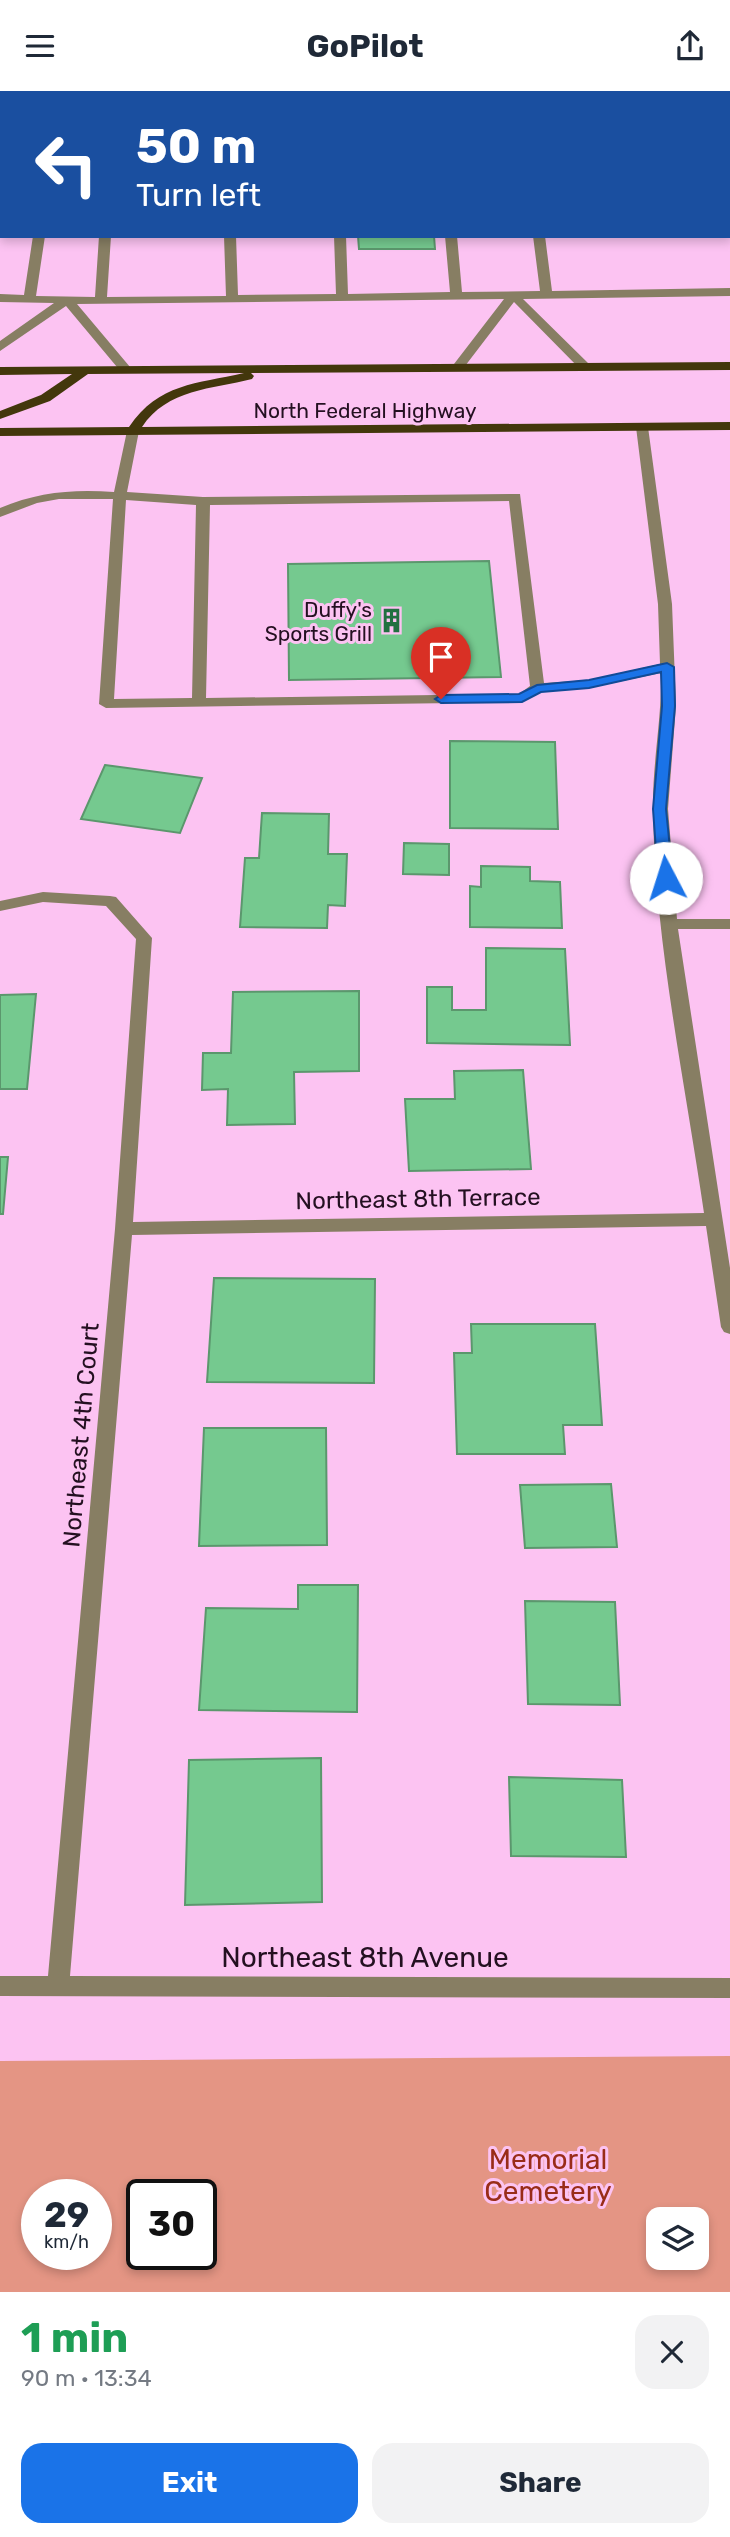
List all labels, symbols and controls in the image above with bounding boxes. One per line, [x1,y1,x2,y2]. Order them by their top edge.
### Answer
icon: menu [21,27,59,65]
text: GoPilot [307,27,423,65]
icon: share [671,27,709,65]
text: 50 m [136,117,256,175]
icon: left [21,119,112,210]
text: Turn left [136,176,261,214]
street label: North Federal Highway [253,398,477,423]
place label: Duffy's Sports Grill [265,597,372,646]
building icon: Duffy's Sports Grill [378,607,406,635]
pin [411,627,471,699]
icon: arrive [422,638,460,676]
position arrow [629,841,703,915]
street label: Northeast 8th Terrace [295,1183,541,1215]
street label: Northeast 4th Court [57,1322,105,1548]
street label: Northeast 8th Avenue [221,1941,509,1974]
park label: Memorial Cemetery [484,2143,612,2208]
speed limit sign: 30 [126,2179,217,2270]
text: 29 [44,2194,89,2236]
map controls [646,2207,709,2270]
button: layers [646,2207,709,2270]
text: km/h [44,2231,89,2253]
text: 1 min [21,2313,128,2363]
button: close [635,2315,709,2389]
text: 90 m · 13:34 [21,2364,152,2392]
button: Exit [21,2443,358,2523]
button: Share [372,2443,709,2523]

